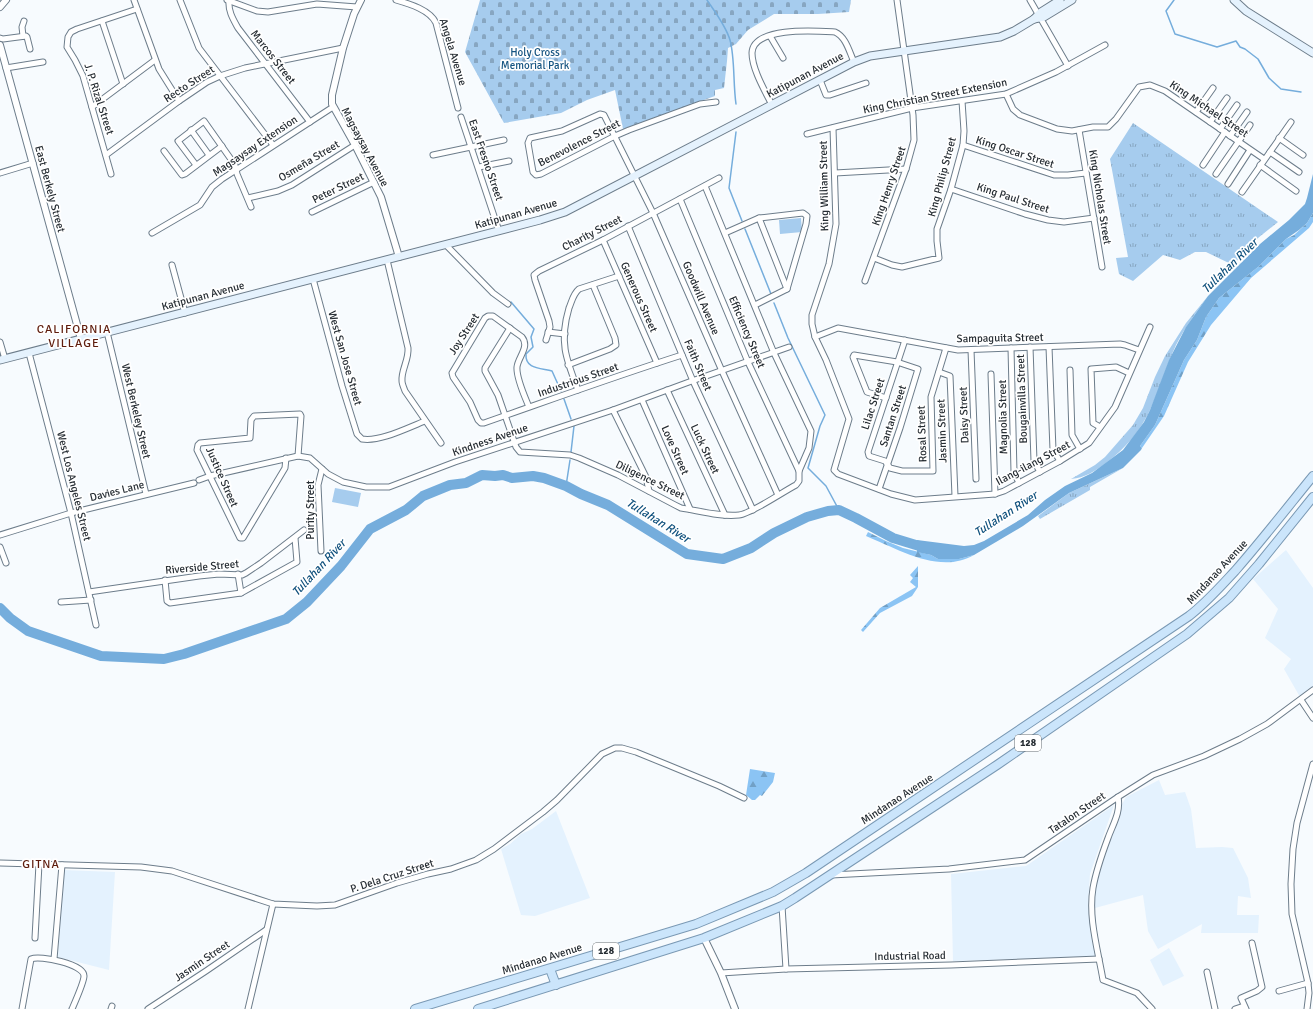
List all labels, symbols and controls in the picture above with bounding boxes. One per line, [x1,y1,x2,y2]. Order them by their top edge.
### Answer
street label: Angela Avenue [437,17,469,87]
street label: Marcos Street [248,27,298,87]
park label: Holy Cross Memorial Park [501,46,570,72]
street label: Katipunan Avenue [764,49,846,101]
street label: J. P. Rizal Street [81,62,117,137]
street label: Recto Street [161,63,217,105]
street label: King Christian Street Extension [862,76,1008,116]
street label: King Michael Street [1167,78,1251,140]
street label: Magsaysay Avenue [339,105,391,189]
street label: Magsaysay Extension [210,113,300,179]
street label: Benevolence Street [536,117,622,169]
street label: East Fresno Street [466,118,506,203]
street label: King Oscar Street [974,133,1056,171]
street label: King Philip Street [925,136,959,218]
street label: Osmeña Street [276,138,342,184]
street label: King William Street [817,140,831,232]
street label: East Berkely Street [32,144,68,234]
street label: King Henry Street [869,144,909,227]
street label: King Nicholas Street [1086,149,1114,245]
street label: Peter Street [310,170,366,206]
street label: King Paul Street [975,180,1051,216]
street label: Katipunan Avenue [473,196,559,232]
street label: Charity Street [560,212,624,254]
water label: Tullahan River [1199,234,1262,297]
street label: Goodwill Avenue [680,259,722,337]
street label: Generous Street [618,260,660,334]
street label: Katipunan Avenue [160,279,246,313]
street label: Efficiency Street [726,294,768,370]
street label: West San Jose Street [325,309,365,407]
street label: Joy Street [446,311,482,357]
district label: CALIFORNIA VILLAGE [37,322,111,351]
street label: Sampaguita Street [956,331,1044,345]
street label: Faith Street [681,337,715,393]
street label: Bougainvilla Street [1014,354,1030,444]
street label: Industrious Street [536,360,620,400]
street label: West Berkeley Street [119,362,153,460]
street label: Lilac Street [859,376,888,431]
street label: Magnolia Street [996,379,1010,454]
street label: Santan Street [877,383,909,449]
street label: Daisy Street [957,386,971,444]
street label: Jasmin Street [934,399,950,463]
street label: Rosal Street [915,405,929,463]
street label: Kindness Avenue [450,421,530,459]
street label: Luck Street [688,422,722,476]
street label: Love Street [658,423,692,477]
street label: West Los Angeles Street [54,430,94,542]
street label: Ilang-ilang Street [994,438,1073,488]
street label: Justice Street [203,445,241,509]
street label: Diligence Street [613,458,687,502]
street label: Davies Lane [88,478,146,504]
street label: Purity Street [304,480,317,540]
water label: Tullahan River [972,487,1042,540]
water label: Tullahan River [623,495,694,547]
water label: Tullahan River [289,535,350,600]
street label: Mindanao Avenue [1184,537,1250,607]
street label: Riverside Street [165,557,240,577]
road number: 128 [1015,735,1041,751]
street label: Mindanao Avenue [859,771,935,827]
street label: Tatalon Street [1046,789,1108,837]
street label: P. Dela Cruz Street [349,856,435,896]
district label: GITNA [22,857,60,872]
street label: Jasmin Street [172,938,232,984]
street label: Mindanao Avenue [500,941,584,977]
road number: 128 [593,943,619,959]
street label: Industrial Road [874,949,946,963]

